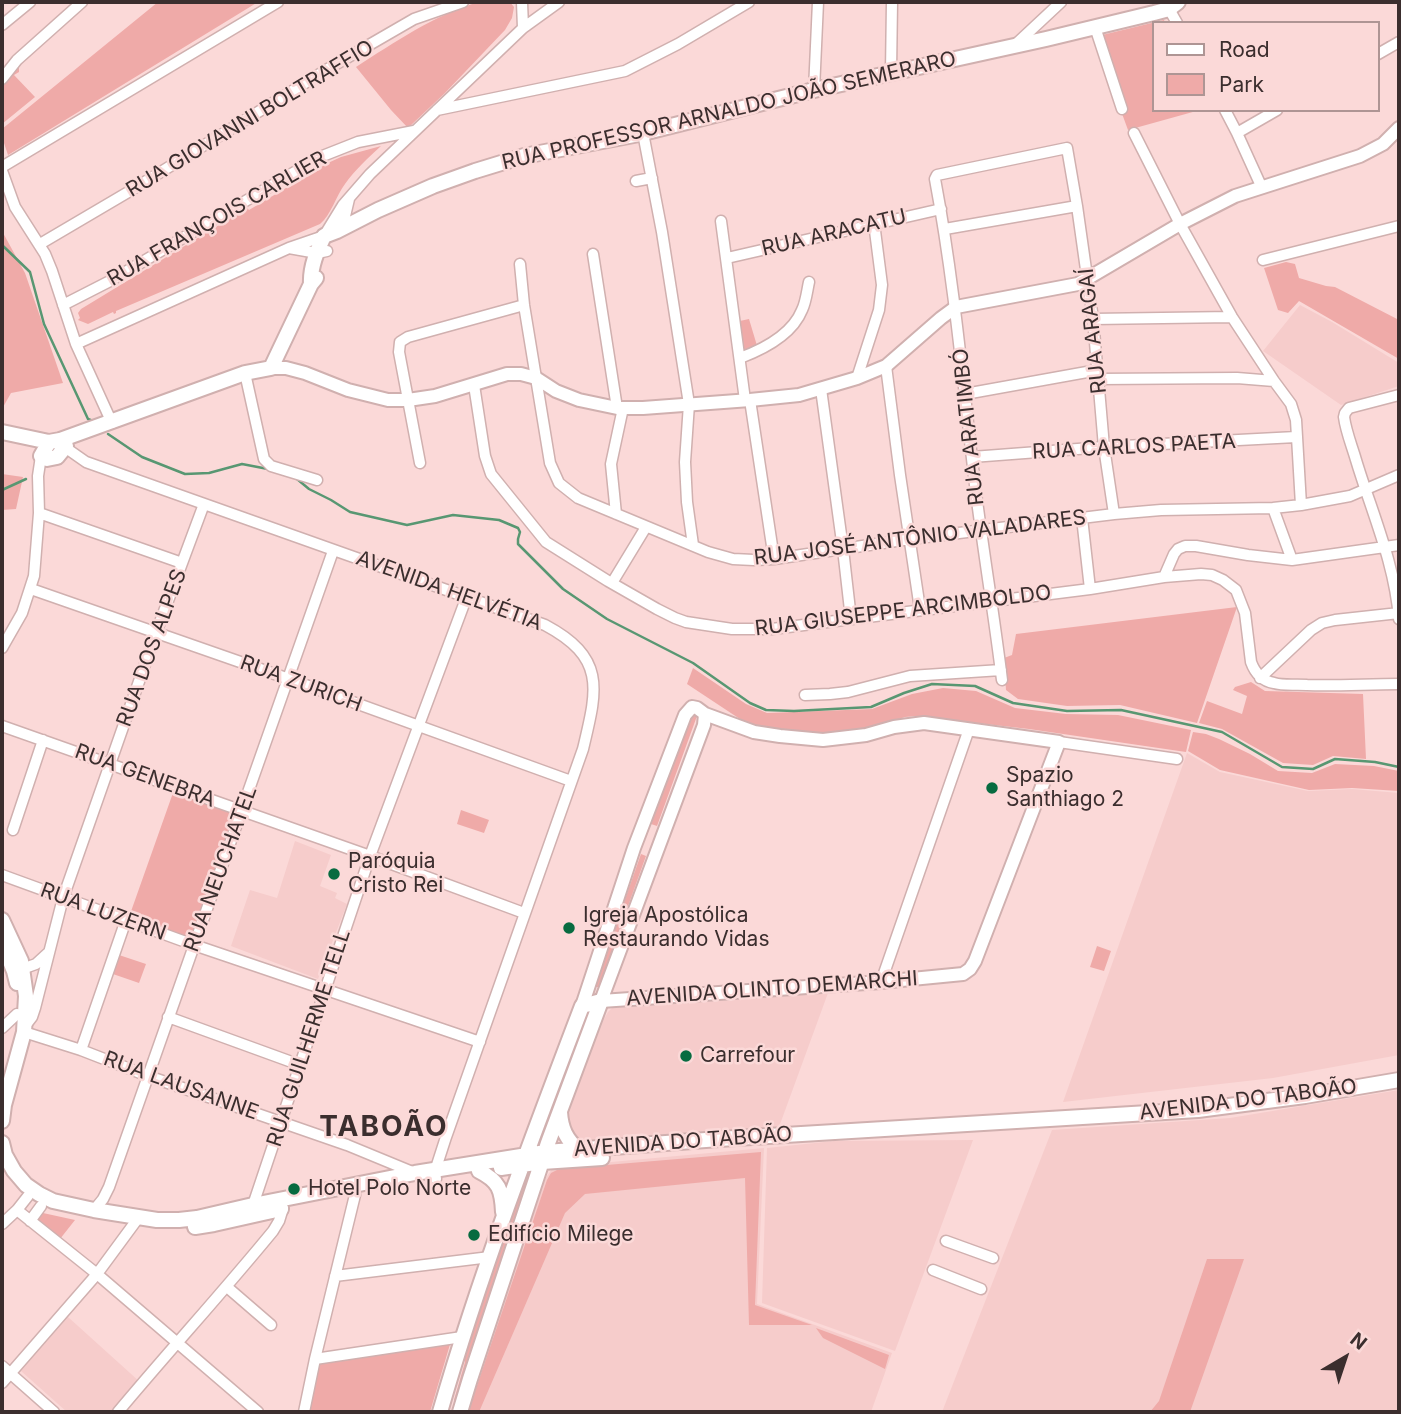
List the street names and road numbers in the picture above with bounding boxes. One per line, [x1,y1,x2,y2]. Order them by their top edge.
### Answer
street label: RUA GIOVANNI BOLTRAFFIO [122,35,378,203]
street label: RUA PROFESSOR ARNALDO JOÃO SEMERARO [500,46,958,176]
street label: RUA FRANÇOIS CARLIER [103,146,331,292]
street label: RUA ARACATU [759,204,909,262]
street label: RUA ARAGAÍ [1074,267,1112,395]
street label: RUA ARATIMBÓ [948,347,990,507]
street label: RUA CARLOS PAETA [1031,429,1237,465]
street label: RUA JOSÉ ANTÔNIO VALADARES [753,505,1087,571]
street label: AVENIDA HELVÉTIA [353,546,545,636]
street label: RUA DOS ALPES [112,566,192,730]
street label: RUA GIUSEPPE ARCIMBOLDO [753,580,1053,642]
street label: RUA ZURICH [237,650,365,718]
street label: RUA GENEBRA [71,739,219,813]
street label: RUA NEUCHATEL [179,783,263,955]
street label: RUA LUZERN [37,878,169,946]
street label: RUA GUILHERME TELL [262,926,356,1150]
street label: AVENIDA OLINTO DEMARCHI [625,966,919,1012]
street label: RUA LAUSANNE [100,1046,262,1126]
street label: AVENIDA DO TABOÃO [1138,1074,1358,1126]
street label: AVENIDA DO TABOÃO [573,1122,793,1162]

